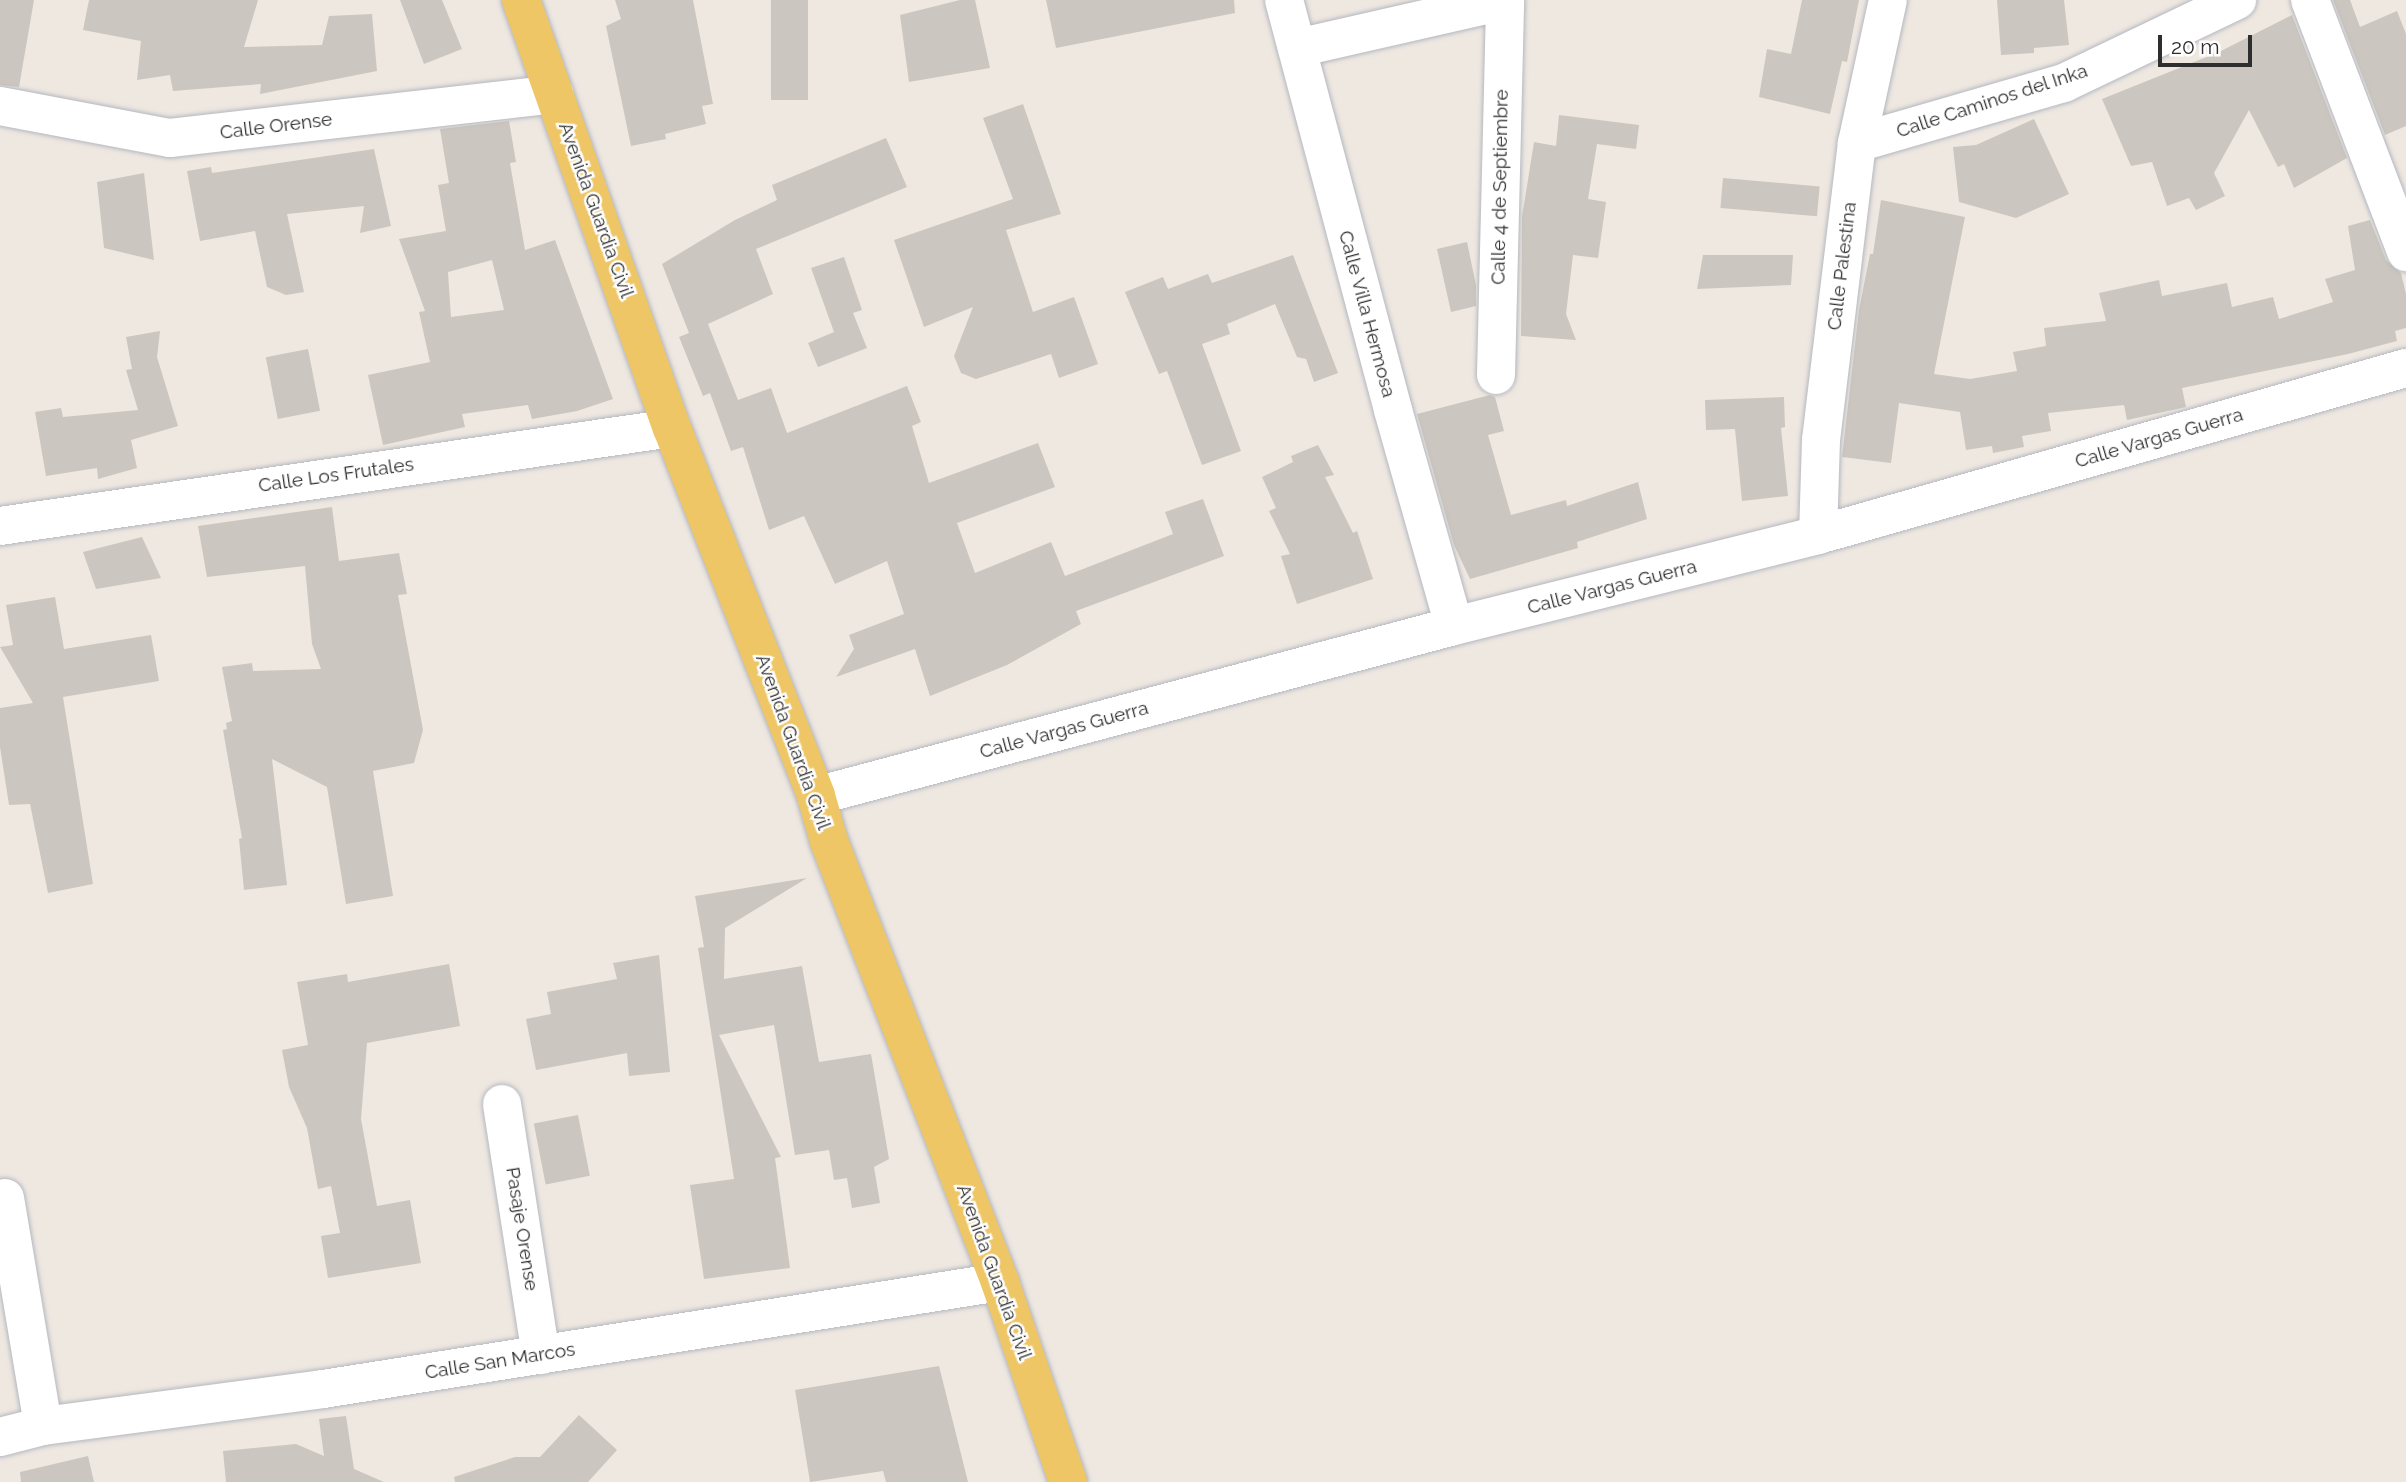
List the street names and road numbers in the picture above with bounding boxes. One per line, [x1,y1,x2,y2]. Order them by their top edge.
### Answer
street label: Calle Caminos del Inka [1893,59,2091,143]
street label: Calle 4 de Septiembre [1487,89,1513,285]
street label: Calle Orense [219,108,333,144]
street label: Avenida Guardia Civil [554,119,638,301]
street label: Calle Palestina [1823,200,1861,332]
street label: Calle Villa Hermosa [1334,228,1400,400]
street label: Calle Vargas Guerra [2072,403,2246,473]
street label: Calle Los Frutales [257,453,415,497]
street label: Calle Vargas Guerra [1525,555,1699,619]
street label: Avenida Guardia Civil [751,651,835,833]
street label: Calle Vargas Guerra [977,696,1151,764]
street label: Pasaje Orense [501,1165,543,1293]
street label: Avenida Guardia Civil [952,1181,1036,1363]
street label: Calle San Marcos [423,1338,577,1384]

